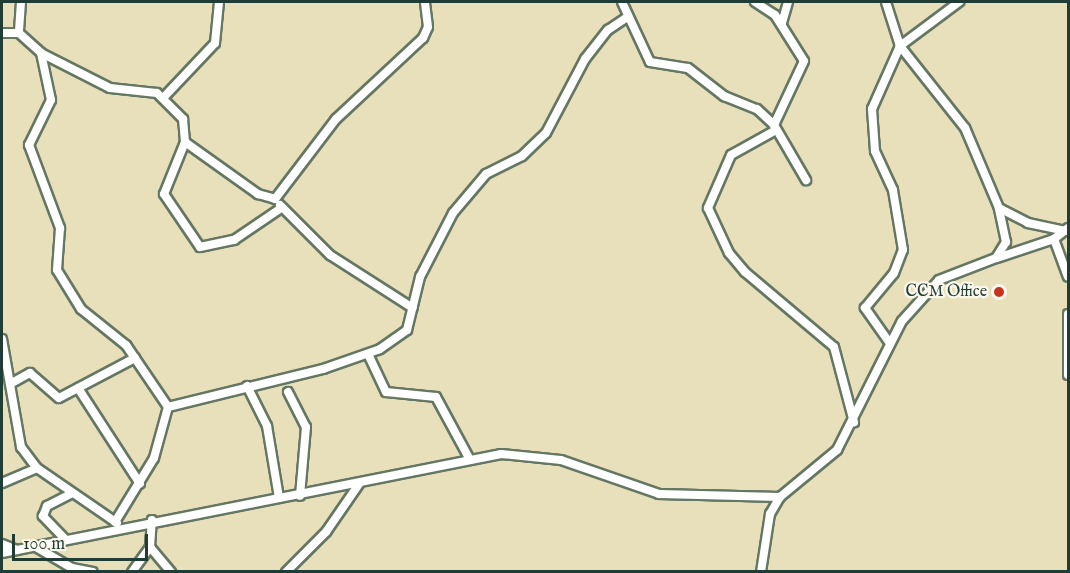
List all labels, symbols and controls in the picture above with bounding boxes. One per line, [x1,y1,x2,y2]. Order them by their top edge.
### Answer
place label: CCM Office [906,282,987,302]
marker: CCM Office [992,285,1006,299]
scale bar [15,522,152,560]
text: 100 m [23,533,65,556]

